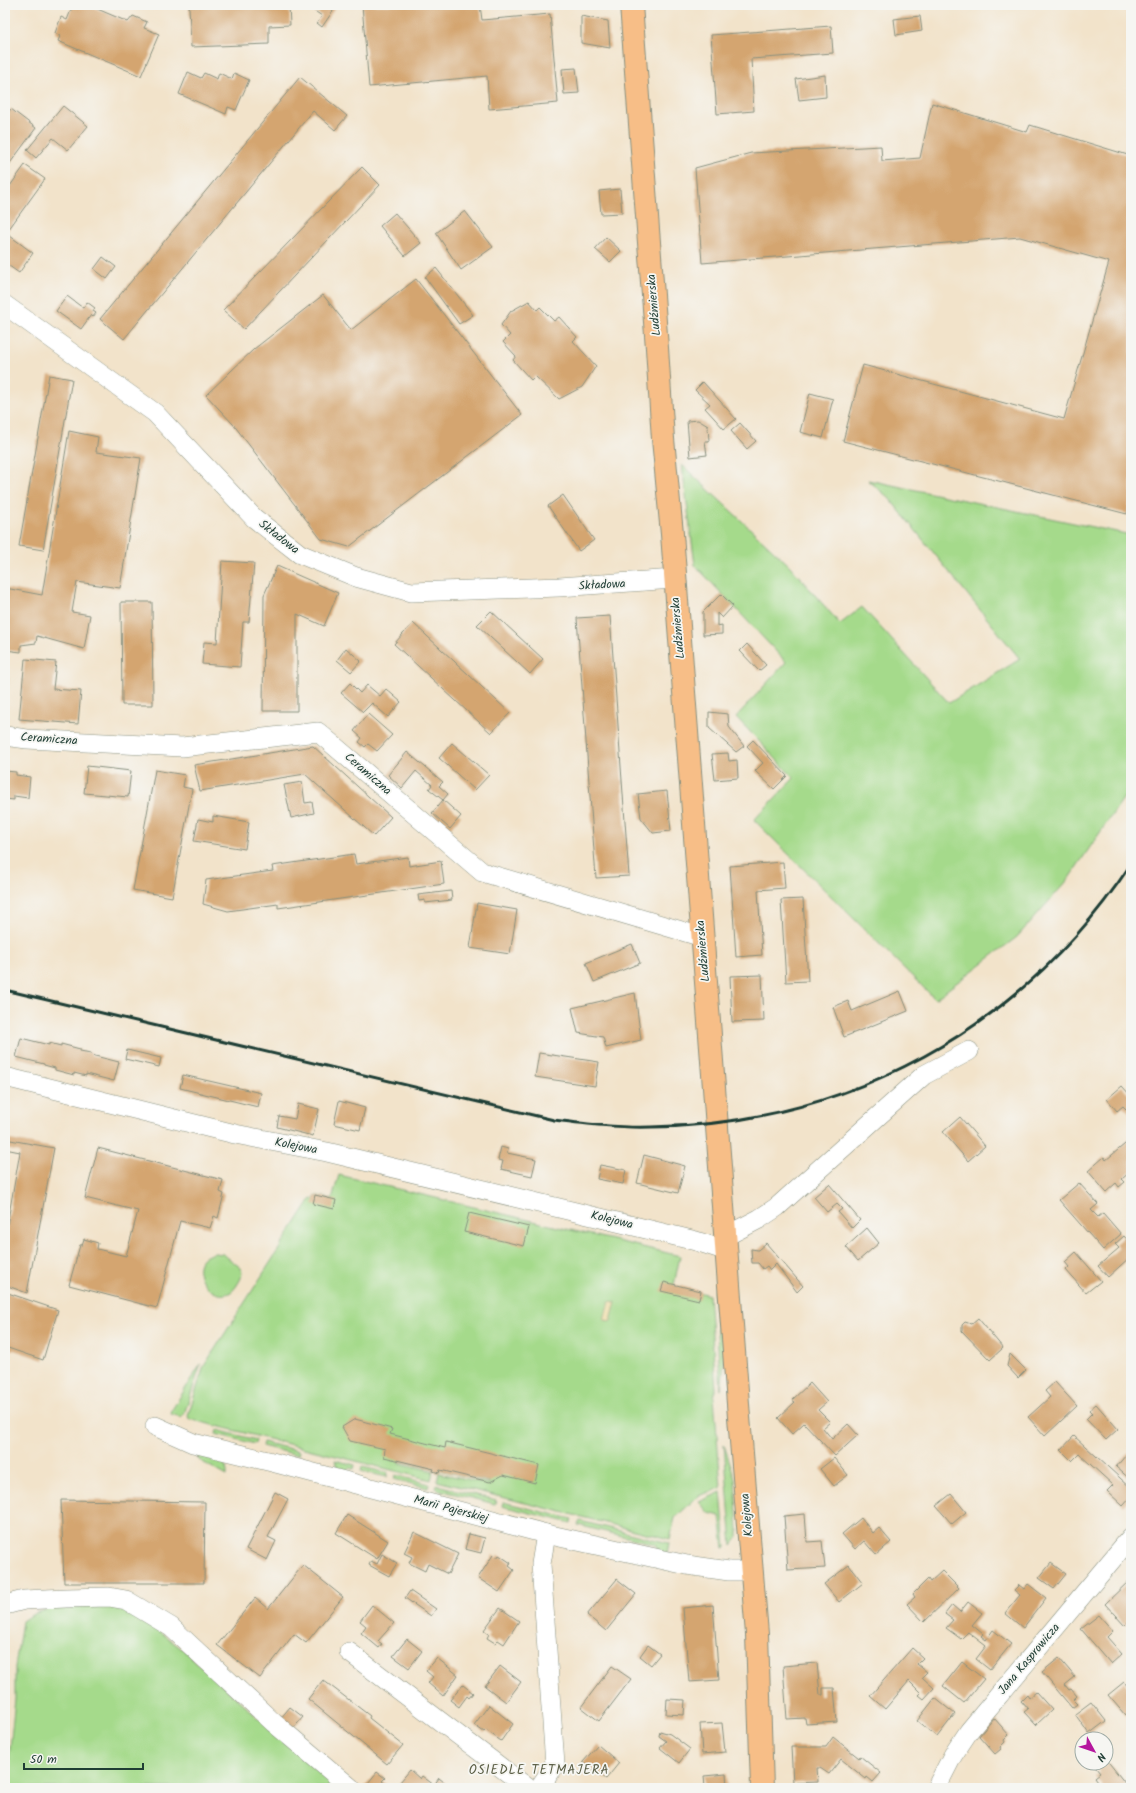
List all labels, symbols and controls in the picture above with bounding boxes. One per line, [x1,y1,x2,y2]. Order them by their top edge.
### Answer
street label: Ludźmierska [642,273,666,337]
street label: Składowa [255,515,304,559]
street label: Składowa [578,574,626,596]
street label: Ludźmierska [666,596,690,660]
street label: Ceramiczna [20,728,79,750]
street label: Ceramiczna [340,748,396,800]
street label: Ludźmierska [691,919,715,983]
street label: Kolejowa [273,1133,319,1160]
street label: Kolejowa [589,1206,636,1235]
street label: Marii Pajerskiej [412,1490,491,1528]
street label: Kolejowa [736,1492,758,1537]
street label: Jana Kasprowicza [993,1619,1065,1699]
north arrow [1074,1731,1114,1771]
scale bar [24,1745,143,1771]
text: N [1092,1748,1110,1765]
text: 50 m [30,1750,57,1769]
district label: OSIEDLE TETMAJERA [469,1760,609,1781]

